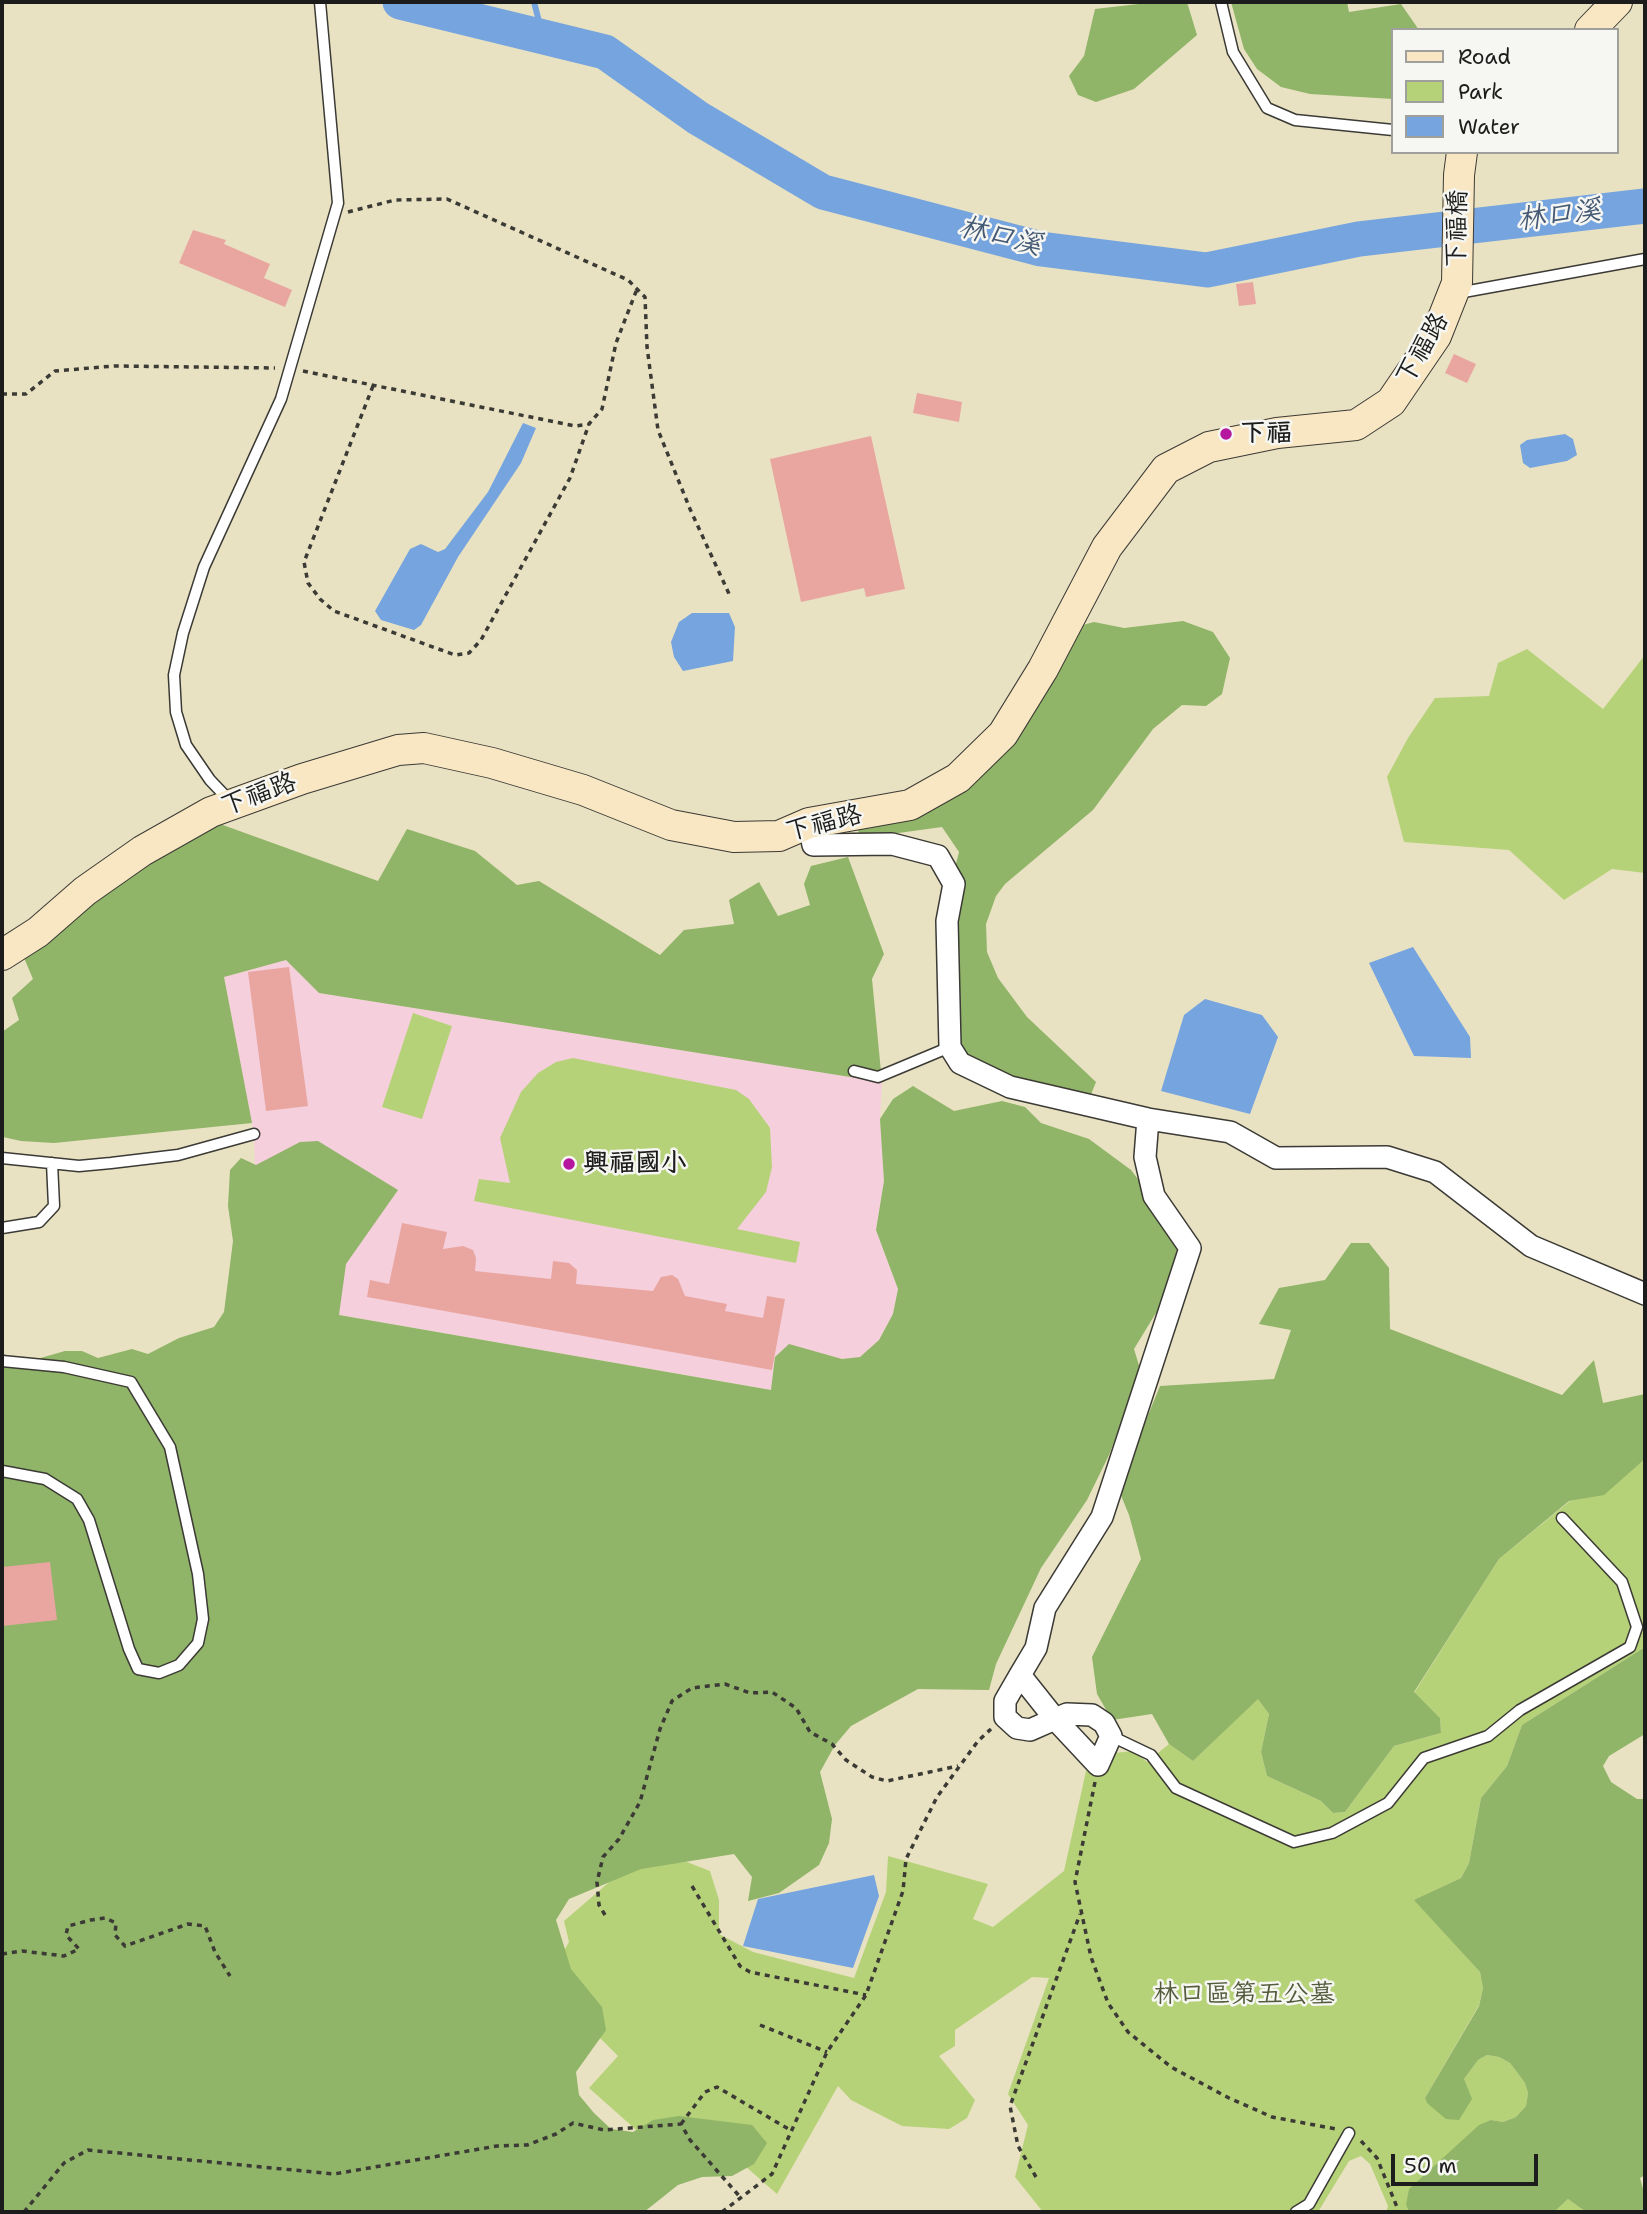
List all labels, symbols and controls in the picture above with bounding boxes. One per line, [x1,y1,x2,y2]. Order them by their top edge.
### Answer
legend [1392,28,1619,154]
text: Road [1458,43,1511,71]
text: Park [1458,78,1503,106]
text: Water [1458,113,1520,141]
street label: 下福橋 [1442,190,1474,268]
water label: 林口溪 [1515,194,1603,238]
water label: 林口溪 [955,211,1045,263]
street label: 下福路 [1390,307,1456,391]
place label: 下福 [1240,418,1292,450]
marker: 下福 [1218,426,1234,442]
street label: 下福路 [217,767,301,823]
street label: 下福路 [782,799,866,849]
place label: 興福國小 [583,1148,687,1180]
marker: 興福國小 [561,1156,577,1172]
park label: 林口區第五公墓 [1153,1979,1335,2011]
scale bar [1395,2140,1542,2184]
text: 50 m [1404,2152,1457,2180]

